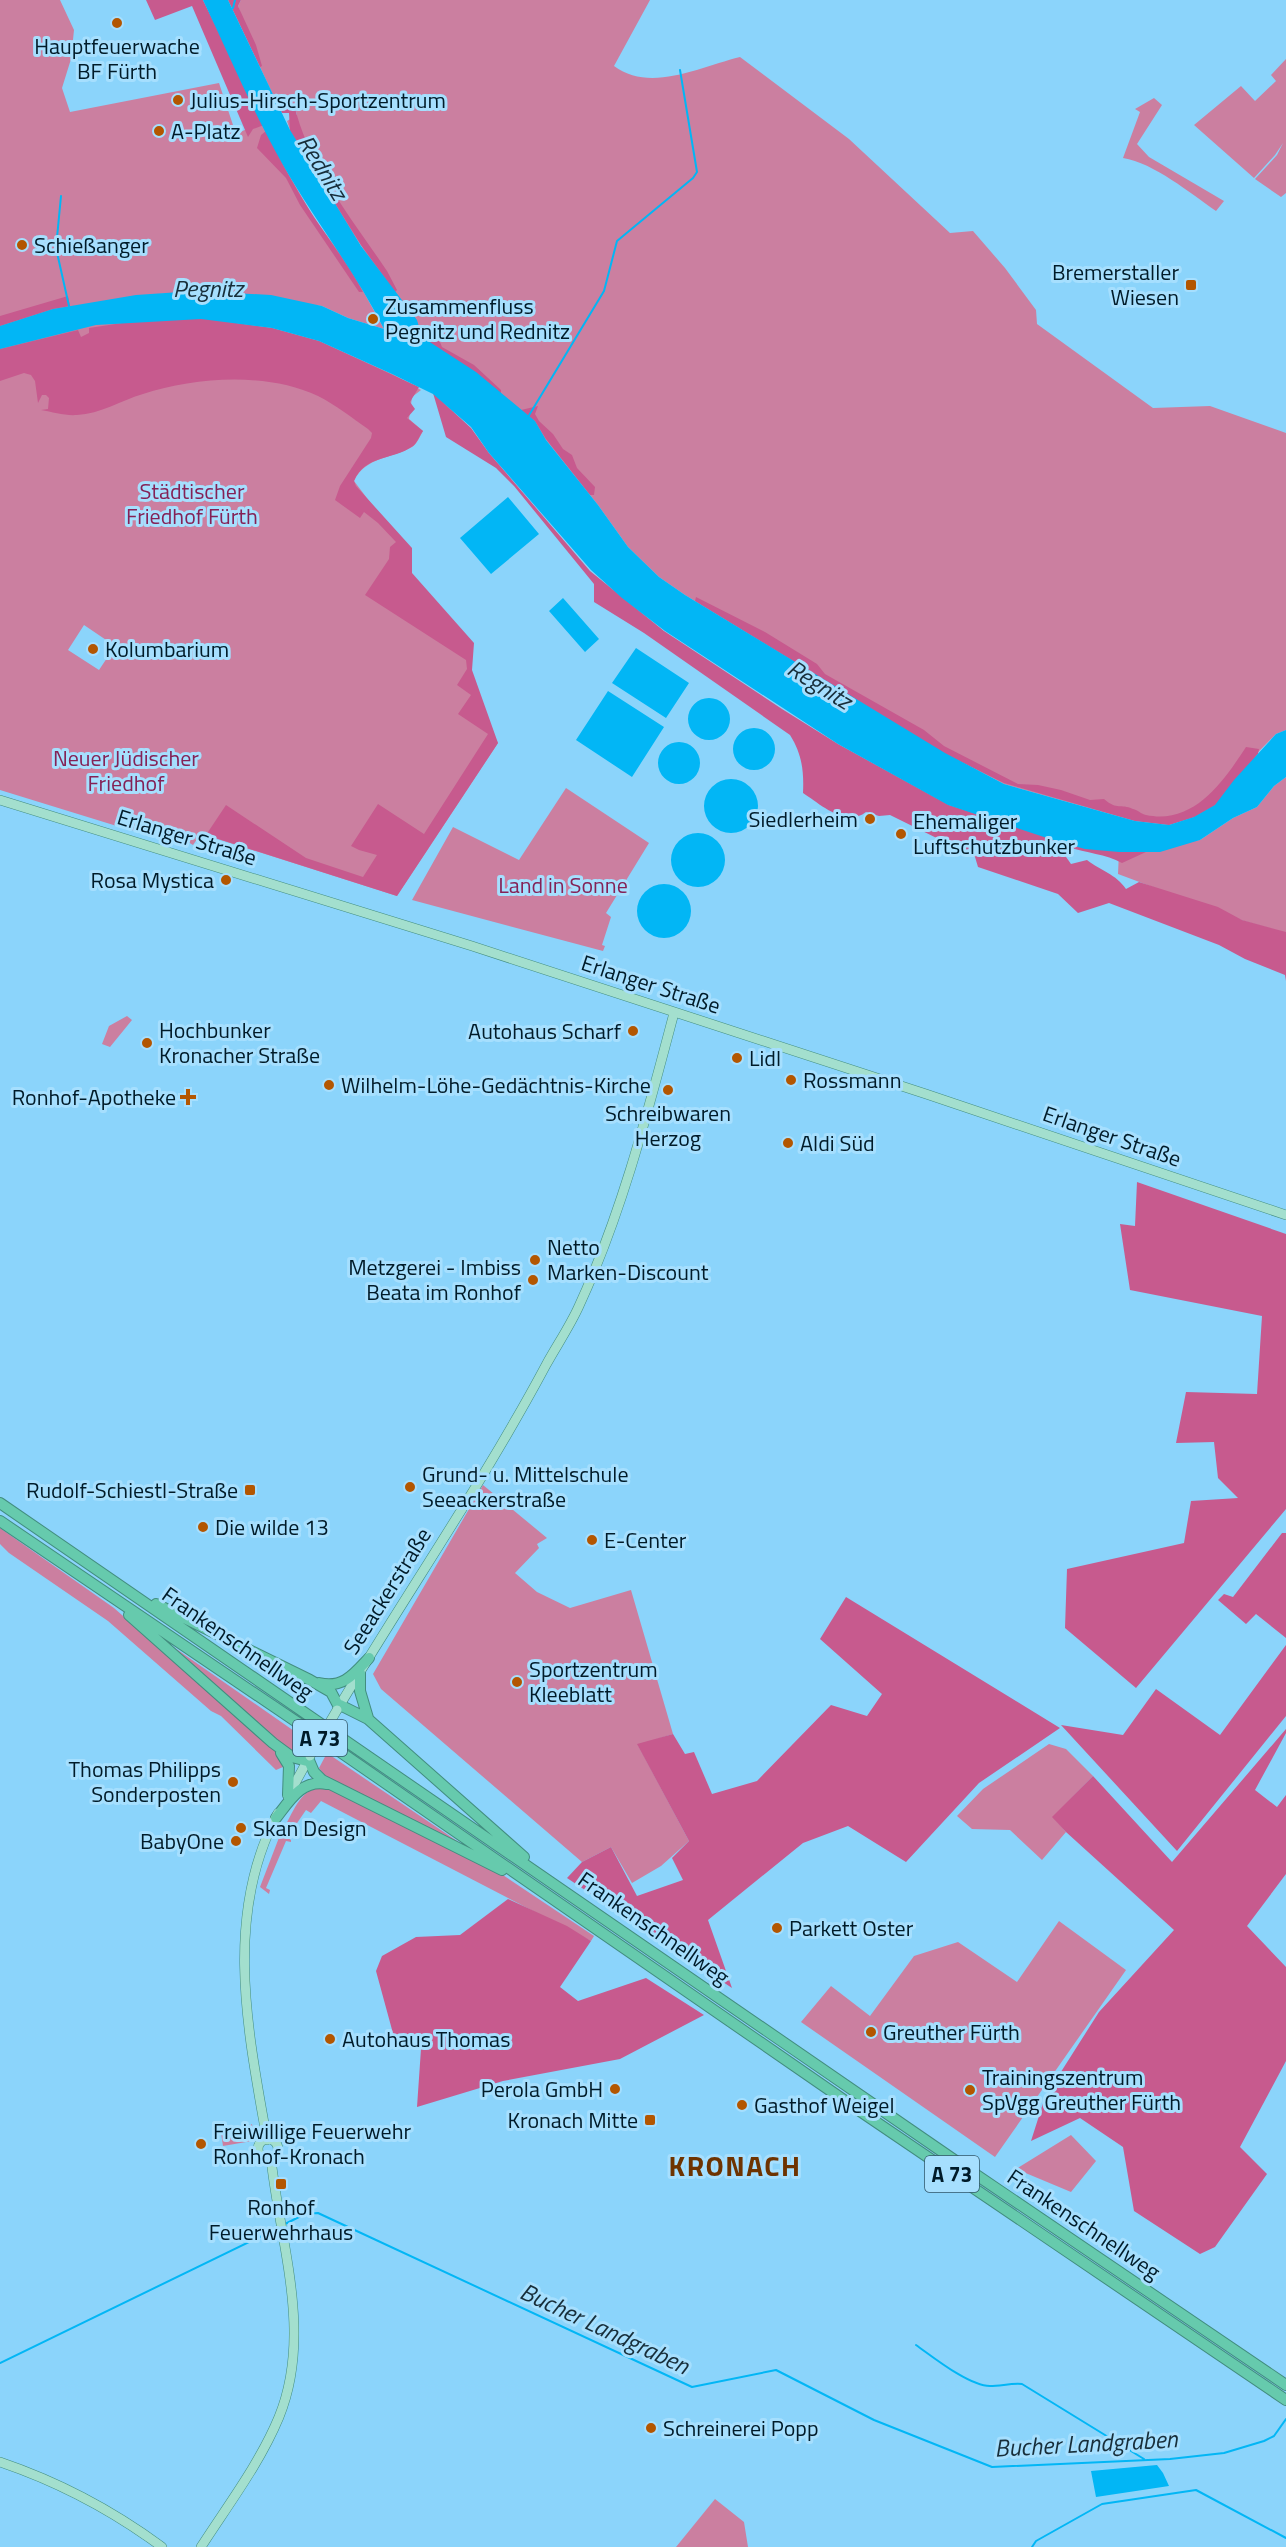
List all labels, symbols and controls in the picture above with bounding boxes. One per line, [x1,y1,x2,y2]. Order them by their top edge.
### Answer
marker: Hauptfeuerwache BF Fürth [110,16,124,30]
place label: Hauptfeuerwache BF Fürth [34,29,200,88]
place label: Julius-Hirsch-Sportzentrum [190,83,446,117]
marker: Julius-Hirsch-Sportzentrum [171,93,185,107]
place label: A-Platz [171,114,240,148]
marker: A-Platz [152,124,166,138]
water label: Rednitz [289,127,358,208]
place label: Schießanger [34,228,149,262]
marker: Schießanger [15,238,29,252]
place label: Bremerstaller Wiesen [1052,255,1179,314]
water label: Pegnitz [173,270,245,306]
marker: Bremerstaller Wiesen [1184,278,1198,292]
place label: Zusammenfluss Pegnitz und Rednitz [385,289,570,348]
marker: Zusammenfluss Pegnitz und Rednitz [366,312,380,326]
park label: Städtischer Friedhof Fürth [126,474,258,533]
place label: Kolumbarium [105,632,229,666]
marker: Kolumbarium [86,642,100,656]
water label: Regnitz [781,650,861,719]
park label: Neuer Jüdischer Friedhof [53,741,199,800]
street label: Erlanger Straße [113,800,261,874]
place label: Siedlerheim [749,802,858,836]
place label: Ehemaliger Luftschutzbunker [913,804,1076,863]
marker: Siedlerheim [863,812,877,826]
marker: Ehemaliger Luftschutzbunker [894,827,908,841]
place label: Rosa Mystica [91,863,214,897]
park label: Land in Sonne [498,868,628,902]
marker: Rosa Mystica [219,873,233,887]
street label: Erlanger Straße [577,946,725,1022]
place label: Hochbunker Kronacher Straße [159,1013,320,1072]
place label: Autohaus Scharf [468,1014,622,1048]
marker: Autohaus Scharf [626,1024,640,1038]
marker: Hochbunker Kronacher Straße [140,1036,154,1050]
place label: Lidl [749,1041,781,1075]
marker: Lidl [730,1051,744,1065]
place label: Rossmann [803,1063,901,1097]
place label: Wilhelm-Löhe-Gedächtnis-Kirche [341,1068,651,1102]
marker: Rossmann [784,1073,798,1087]
marker: Wilhelm-Löhe-Gedächtnis-Kirche [322,1078,336,1092]
place label: Ronhof-Apotheke [12,1080,176,1114]
marker: Schreibwaren Herzog [661,1083,675,1097]
marker: Ronhof-Apotheke [181,1090,195,1104]
place label: Schreibwaren Herzog [605,1096,731,1155]
street label: Erlanger Straße [1038,1096,1186,1176]
place label: Aldi Süd [800,1126,875,1160]
marker: Aldi Süd [781,1136,795,1150]
place label: Netto Marken-Discount [547,1230,709,1289]
place label: Metzgerei - Imbiss Beata im Ronhof [348,1250,522,1309]
marker: Netto Marken-Discount [528,1253,542,1267]
marker: Metzgerei - Imbiss Beata im Ronhof [526,1273,540,1287]
place label: Grund- u. Mittelschule Seeackerstraße [422,1457,629,1516]
place label: Rudolf-Schiestl-Straße [26,1473,238,1507]
marker: Grund- u. Mittelschule Seeackerstraße [403,1480,417,1494]
marker: Rudolf-Schiestl-Straße [243,1483,257,1497]
place label: Die wilde 13 [215,1510,329,1544]
marker: Die wilde 13 [196,1520,210,1534]
street label: Seeackerstraße [334,1521,440,1661]
place label: E-Center [604,1523,687,1557]
marker: E-Center [585,1533,599,1547]
street label: Frankenschnellweg [155,1578,321,1708]
place label: Sportzentrum Kleeblatt [529,1652,658,1711]
marker: Sportzentrum Kleeblatt [510,1675,524,1689]
road number: A 73 [293,1720,347,1756]
place label: Thomas Philipps Sonderposten [69,1752,221,1811]
marker: Thomas Philipps Sonderposten [226,1775,240,1789]
place label: Skan Design [253,1811,367,1845]
marker: Skan Design [234,1821,248,1835]
place label: BabyOne [140,1824,224,1858]
marker: BabyOne [229,1834,243,1848]
street label: Frankenschnellweg [571,1863,737,1993]
place label: Parkett Oster [789,1911,914,1945]
marker: Parkett Oster [770,1921,784,1935]
place label: Greuther Fürth [883,2015,1020,2049]
place label: Autohaus Thomas [342,2022,510,2056]
marker: Greuther Fürth [864,2025,878,2039]
marker: Autohaus Thomas [323,2032,337,2046]
place label: Trainingszentrum SpVgg Greuther Fürth [982,2060,1181,2119]
place label: Perola GmbH [481,2072,603,2106]
marker: Perola GmbH [608,2082,622,2096]
marker: Trainingszentrum SpVgg Greuther Fürth [963,2083,977,2097]
place label: Gasthof Weigel [754,2088,895,2122]
marker: Gasthof Weigel [735,2098,749,2112]
place label: Kronach Mitte [508,2103,638,2137]
marker: Kronach Mitte [643,2113,657,2127]
place label: Freiwillige Feuerwehr Ronhof-Kronach [213,2114,412,2173]
marker: Freiwillige Feuerwehr Ronhof-Kronach [194,2137,208,2151]
district label: KRONACH [669,2144,801,2187]
road number: A 73 [925,2156,979,2192]
street label: Frankenschnellweg [1000,2160,1168,2288]
marker: Ronhof Feuerwehrhaus [274,2177,288,2191]
place label: Ronhof Feuerwehrhaus [209,2190,353,2249]
water label: Bucher Landgraben [514,2273,697,2383]
place label: Schreinerei Popp [663,2411,819,2445]
water label: Bucher Landgraben [994,2420,1179,2466]
marker: Schreinerei Popp [644,2421,658,2435]

